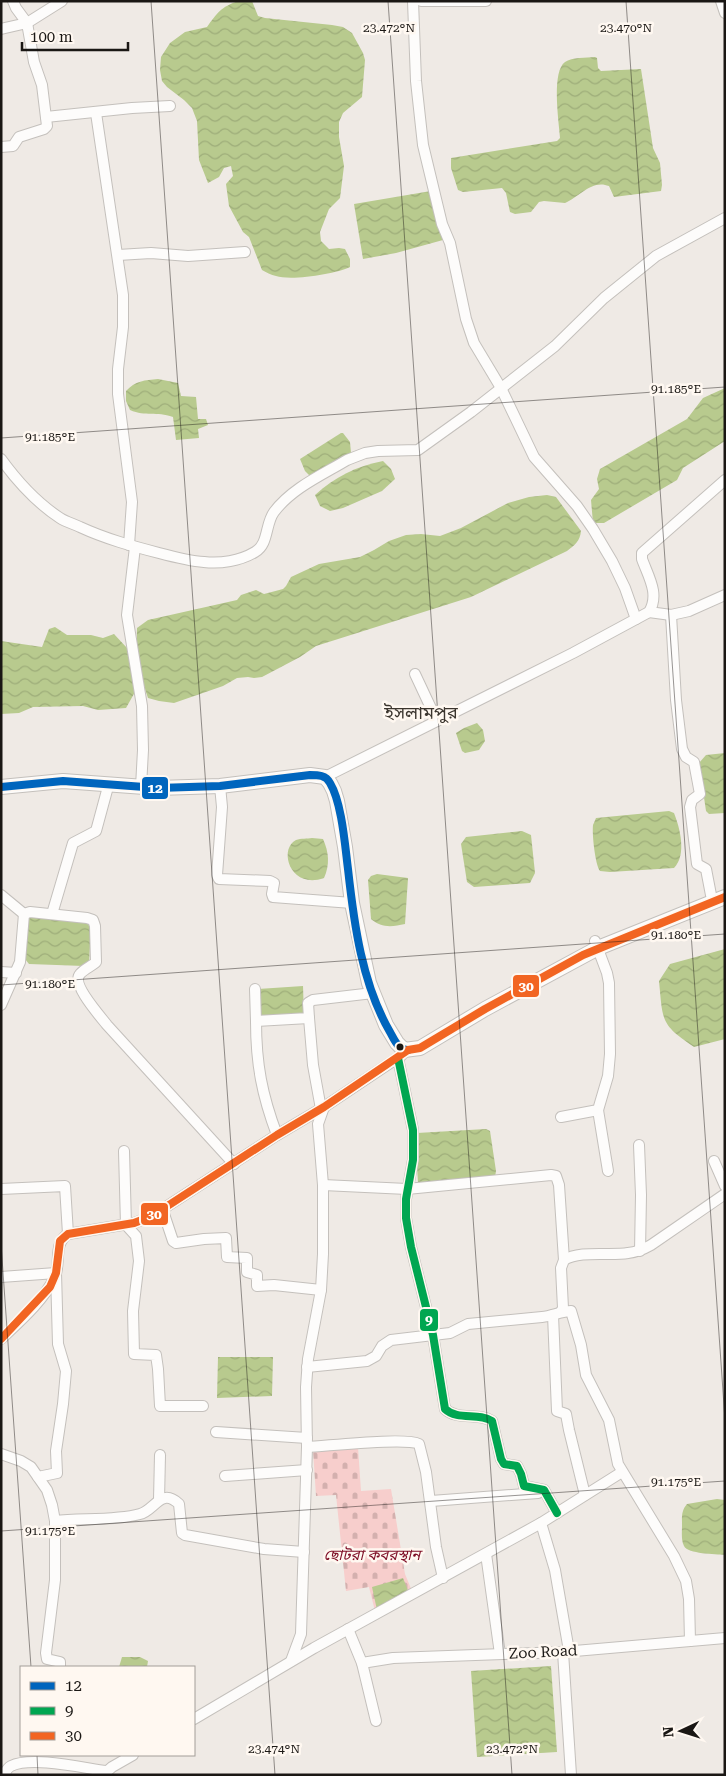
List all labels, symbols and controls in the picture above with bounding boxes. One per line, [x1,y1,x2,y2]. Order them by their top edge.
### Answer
scale bar [22,20,129,52]
text: 23.472°N [363,21,415,35]
text: 23.470°N [600,21,652,35]
text: 100 m [30,28,73,46]
text: 91.185°E [651,382,701,396]
text: 91.185°E [25,430,75,444]
district label: ইসলামপুর [383,702,458,724]
line badge: 12 [141,776,169,800]
text: 12 [147,780,163,796]
text: 91.180°E [651,928,701,942]
line badge: 30 [512,974,540,998]
text: 91.180°E [25,977,75,991]
text: 30 [518,978,534,994]
unlabelled marker [395,1042,405,1052]
line badge: 30 [140,1202,169,1226]
text: 30 [146,1206,162,1222]
line badge: 9 [419,1308,439,1332]
text: 9 [425,1311,433,1327]
text: 91.175°E [651,1475,701,1489]
text: 91.175°E [25,1524,75,1538]
park label: ছোটরা কবরস্থান [324,1546,423,1564]
street label: Zoo Road [508,1641,578,1663]
legend [20,1666,195,1756]
text: 12 [65,1677,82,1695]
text: 9 [65,1702,73,1720]
north arrow [656,1706,706,1756]
text: N [660,1726,676,1738]
text: 30 [65,1727,82,1745]
text: 23.474°N [248,1742,300,1756]
text: 23.472°N [486,1742,538,1756]

